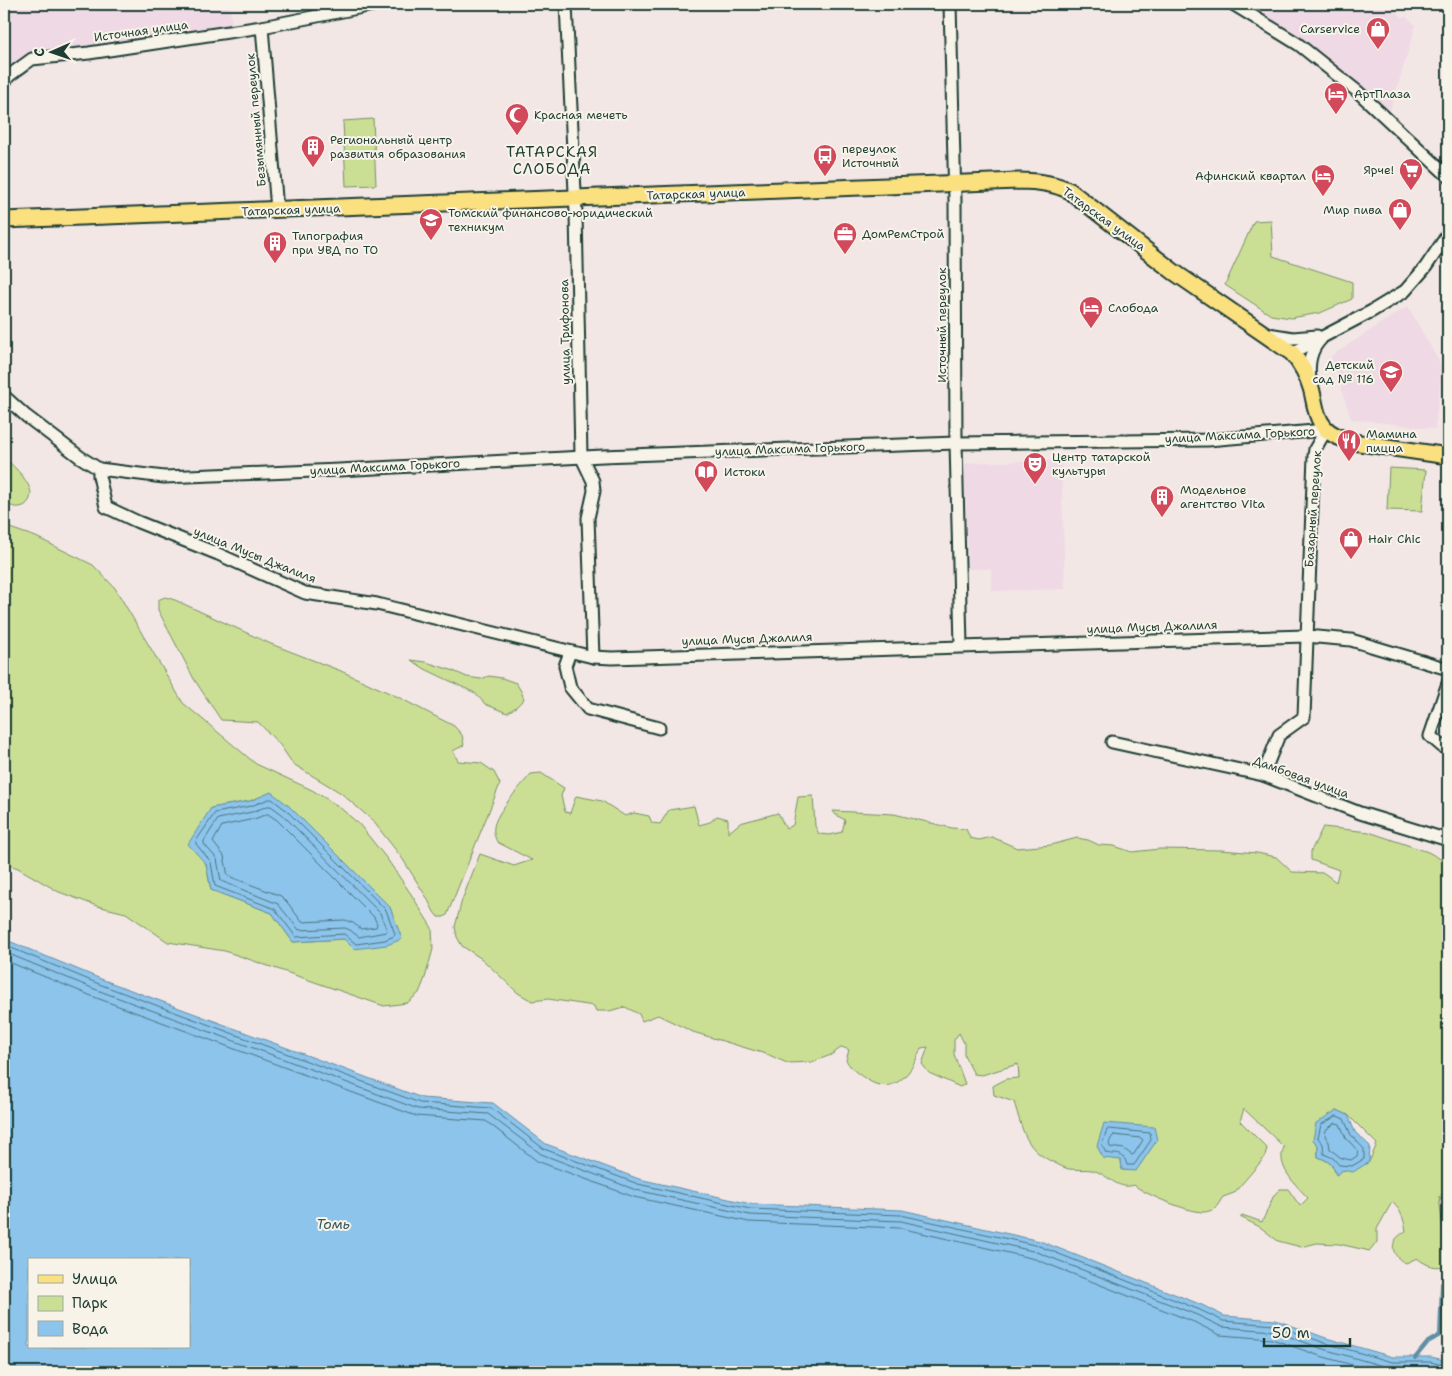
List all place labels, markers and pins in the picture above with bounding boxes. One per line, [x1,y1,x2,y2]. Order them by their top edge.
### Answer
shop icon: Carservice [1365,16,1391,50]
place label: Carservice [1300,21,1360,37]
hotel icon: АртПлаза [1323,81,1349,115]
place label: АртПлаза [1354,86,1411,102]
mosque icon: Красная мечеть [504,102,530,136]
place label: Красная мечеть [534,107,627,123]
place label: Региональный центр развития образования [330,132,466,162]
building icon: Региональный центр развития образования [300,134,326,168]
place label: переулок Источный [842,141,899,171]
bus stop icon: переулок Источный [812,143,838,177]
supermarket icon: Ярче! [1398,157,1424,191]
place label: Ярче! [1364,162,1394,178]
hotel icon: Афинский квартал [1310,163,1336,197]
place label: Афинский квартал [1195,168,1306,184]
shop icon: Мир пива [1387,197,1413,231]
place label: Мир пива [1323,202,1383,218]
place label: Томский финансово-юридический техникум [448,205,653,235]
school or university icon: Томский финансово-юридический техникум [418,207,444,241]
office icon: ДомРемСтрой [832,221,858,255]
place label: ДомРемСтрой [862,226,945,242]
place label: Типография при УВД по ТО [292,228,378,258]
building icon: Типография при УВД по ТО [262,230,288,264]
hotel icon: Слобода [1078,295,1104,329]
place label: Слобода [1108,300,1159,316]
place label: Детский сад № 116 [1313,357,1374,387]
school or university icon: Детский сад № 116 [1378,359,1404,393]
place label: Мамина пицца [1366,426,1417,456]
restaurant icon: Мамина пицца [1336,428,1362,462]
place label: Центр татарской культуры [1052,449,1151,479]
theatre icon: Центр татарской культуры [1022,451,1048,485]
library icon: Истоки [693,459,719,493]
place label: Истоки [724,464,765,480]
place label: Модельное агентство Vita [1180,482,1265,512]
building icon: Модельное агентство Vita [1149,484,1175,518]
shop icon: Hair Chic [1338,526,1364,560]
place label: Hair Chic [1368,531,1421,547]

